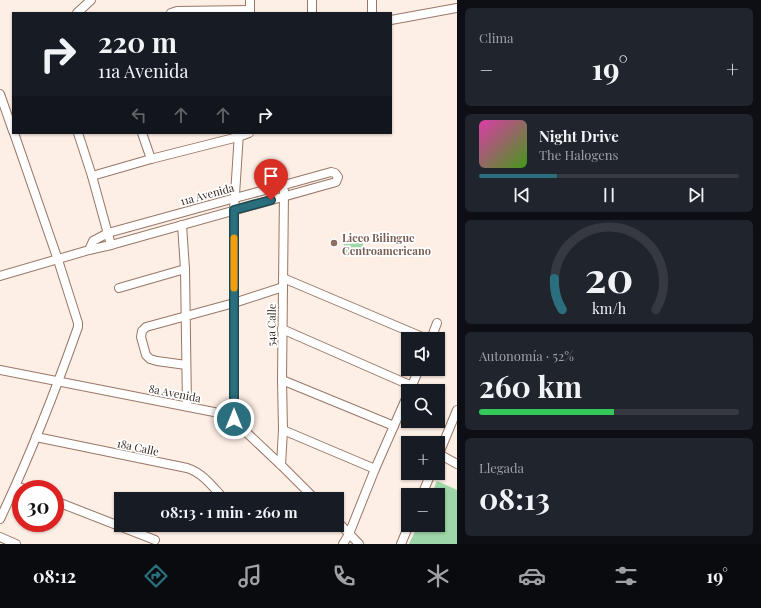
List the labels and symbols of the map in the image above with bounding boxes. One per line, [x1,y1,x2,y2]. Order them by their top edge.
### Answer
pin [254,159,288,200]
street label: 11a Avenida [178,179,236,208]
place label: Liceo Bilingue Centroamericano [342,230,431,258]
marker: Liceo Bilingue Centroamericano [329,238,339,248]
street label: 54a Calle [263,303,279,347]
street label: 8a Avenida [148,381,203,406]
position arrow [213,398,255,440]
street label: 18a Calle [116,435,161,459]
speed limit sign: 30 [12,480,64,532]

